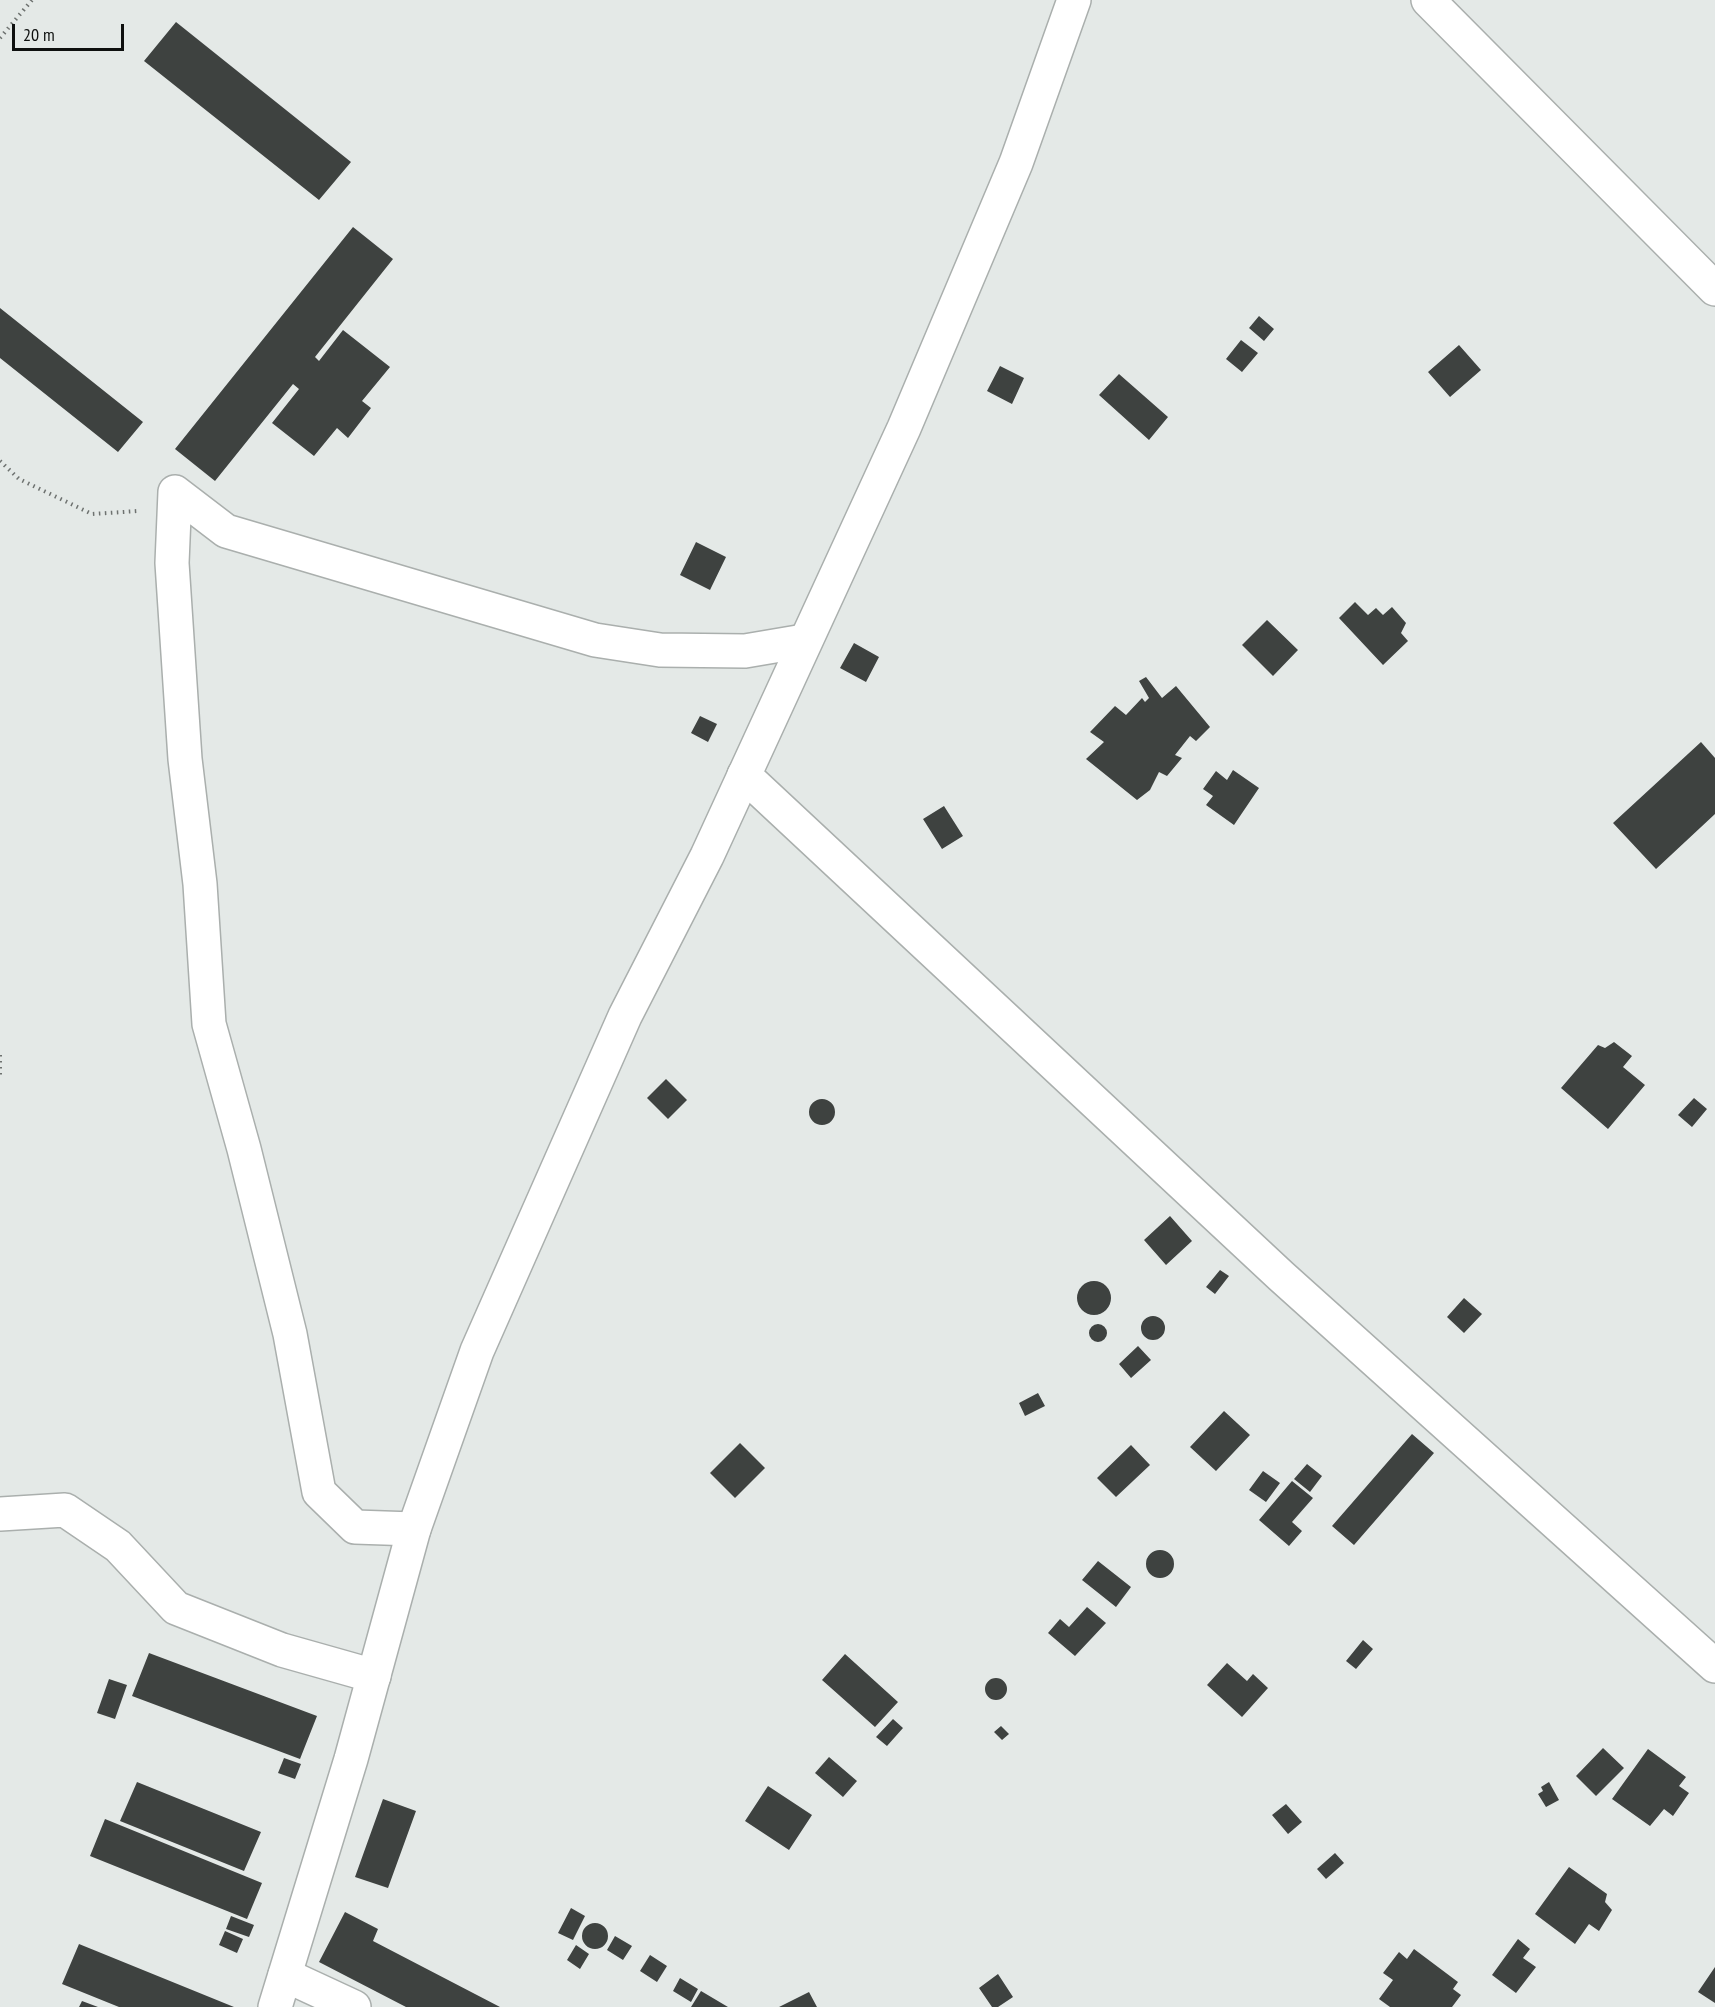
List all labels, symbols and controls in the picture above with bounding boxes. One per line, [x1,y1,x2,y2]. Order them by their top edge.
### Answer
scale bar [15,12,128,50]
text: 20 m [23,23,55,46]

